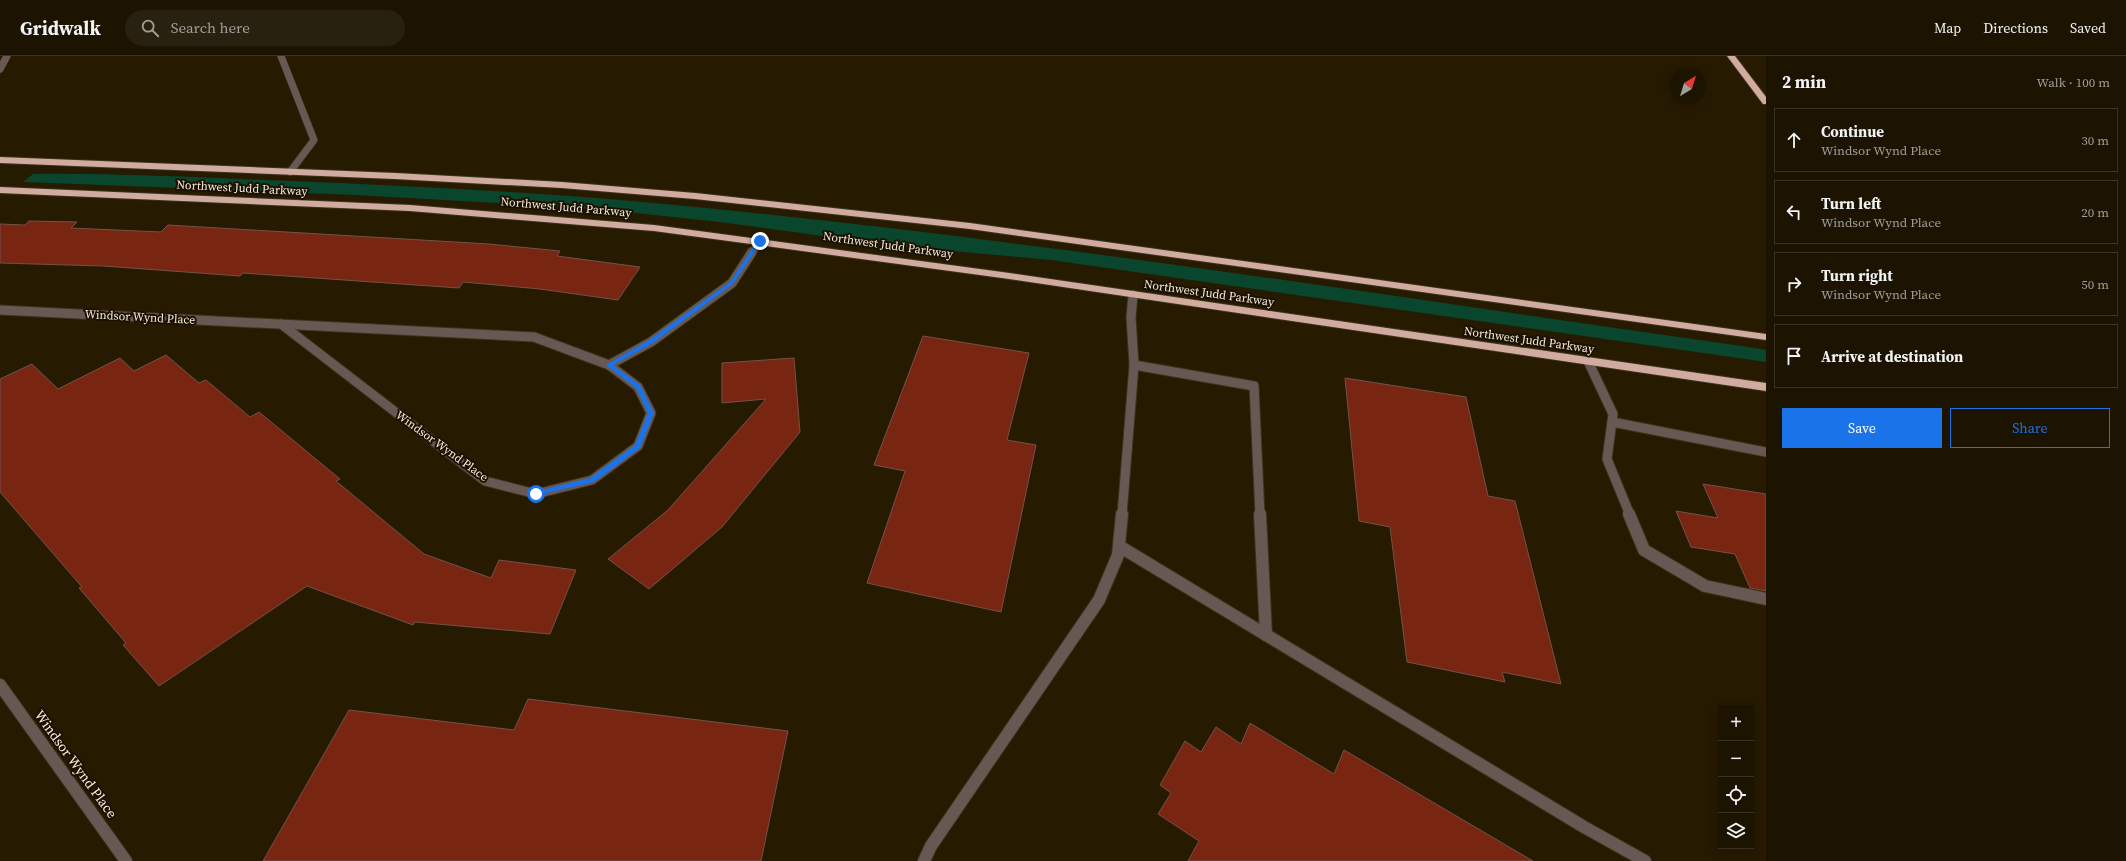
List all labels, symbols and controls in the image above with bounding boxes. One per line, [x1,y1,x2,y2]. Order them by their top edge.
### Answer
search box [125,10,405,46]
text: Gridwalk [20,15,101,41]
icon: search [139,17,161,39]
text: Search here [171,17,250,38]
text: Map [1934,18,1961,38]
text: Directions [1983,18,2048,38]
text: Saved [2070,18,2106,38]
north arrow [1670,68,1706,104]
text: 2 min [1782,70,1826,94]
text: Walk · 100 m [2037,74,2110,91]
text: Continue [1821,121,1884,142]
icon: ahead [1783,129,1805,151]
text: 30 m [2081,132,2109,149]
text: Windsor Wynd Place [1821,142,1941,159]
street label: Northwest Judd Parkway [176,177,309,199]
street label: Northwest Judd Parkway [500,193,633,221]
text: Turn left [1821,193,1881,214]
icon: left [1783,201,1805,223]
text: 20 m [2081,204,2109,221]
text: Windsor Wynd Place [1821,214,1941,231]
street label: Northwest Judd Parkway [822,228,955,262]
route end [751,232,769,250]
text: Turn right [1821,265,1893,286]
icon: right [1783,273,1805,295]
street label: Northwest Judd Parkway [1143,276,1276,310]
text: 50 m [2081,276,2109,293]
text: Windsor Wynd Place [1821,286,1941,303]
street label: Windsor Wynd Place [84,306,196,328]
street label: Northwest Judd Parkway [1463,323,1596,357]
icon: arrive [1783,345,1805,367]
text: Arrive at destination [1821,346,1963,367]
street label: Windsor Wynd Place [392,407,492,485]
button: Save [1782,408,1942,448]
button: Share [1950,408,2110,448]
route start [527,485,545,503]
map controls [1718,705,1754,849]
button: + [1718,705,1754,741]
street label: Windsor Wynd Place [30,706,122,822]
button: − [1718,741,1754,777]
button: locate [1718,777,1754,813]
button: layers [1718,813,1754,849]

